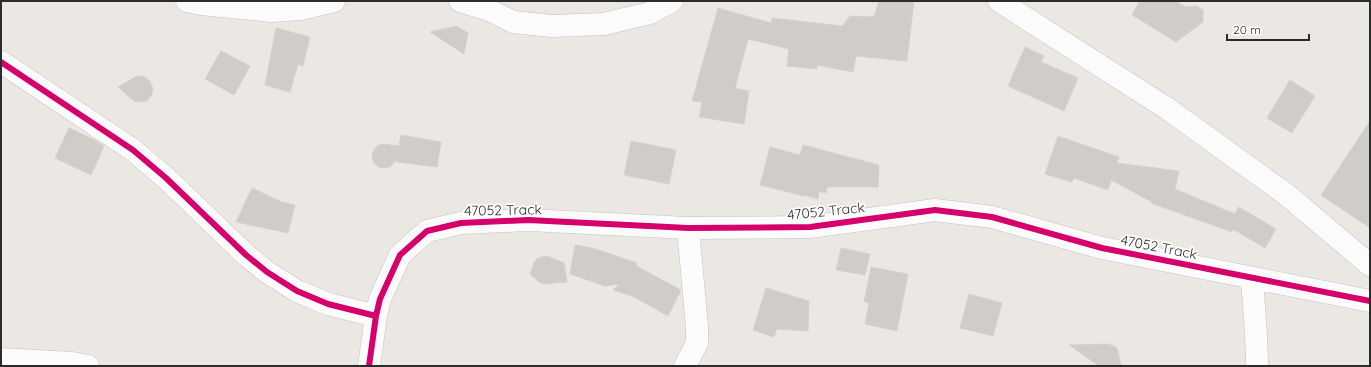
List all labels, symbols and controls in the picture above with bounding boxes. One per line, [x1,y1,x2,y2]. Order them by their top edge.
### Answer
scale bar [1227,16,1309,42]
text: 20 m [1233,22,1261,37]
street label: 47052 Track [786,198,866,224]
street label: 47052 Track [464,200,542,220]
street label: 47052 Track [1119,231,1199,263]

